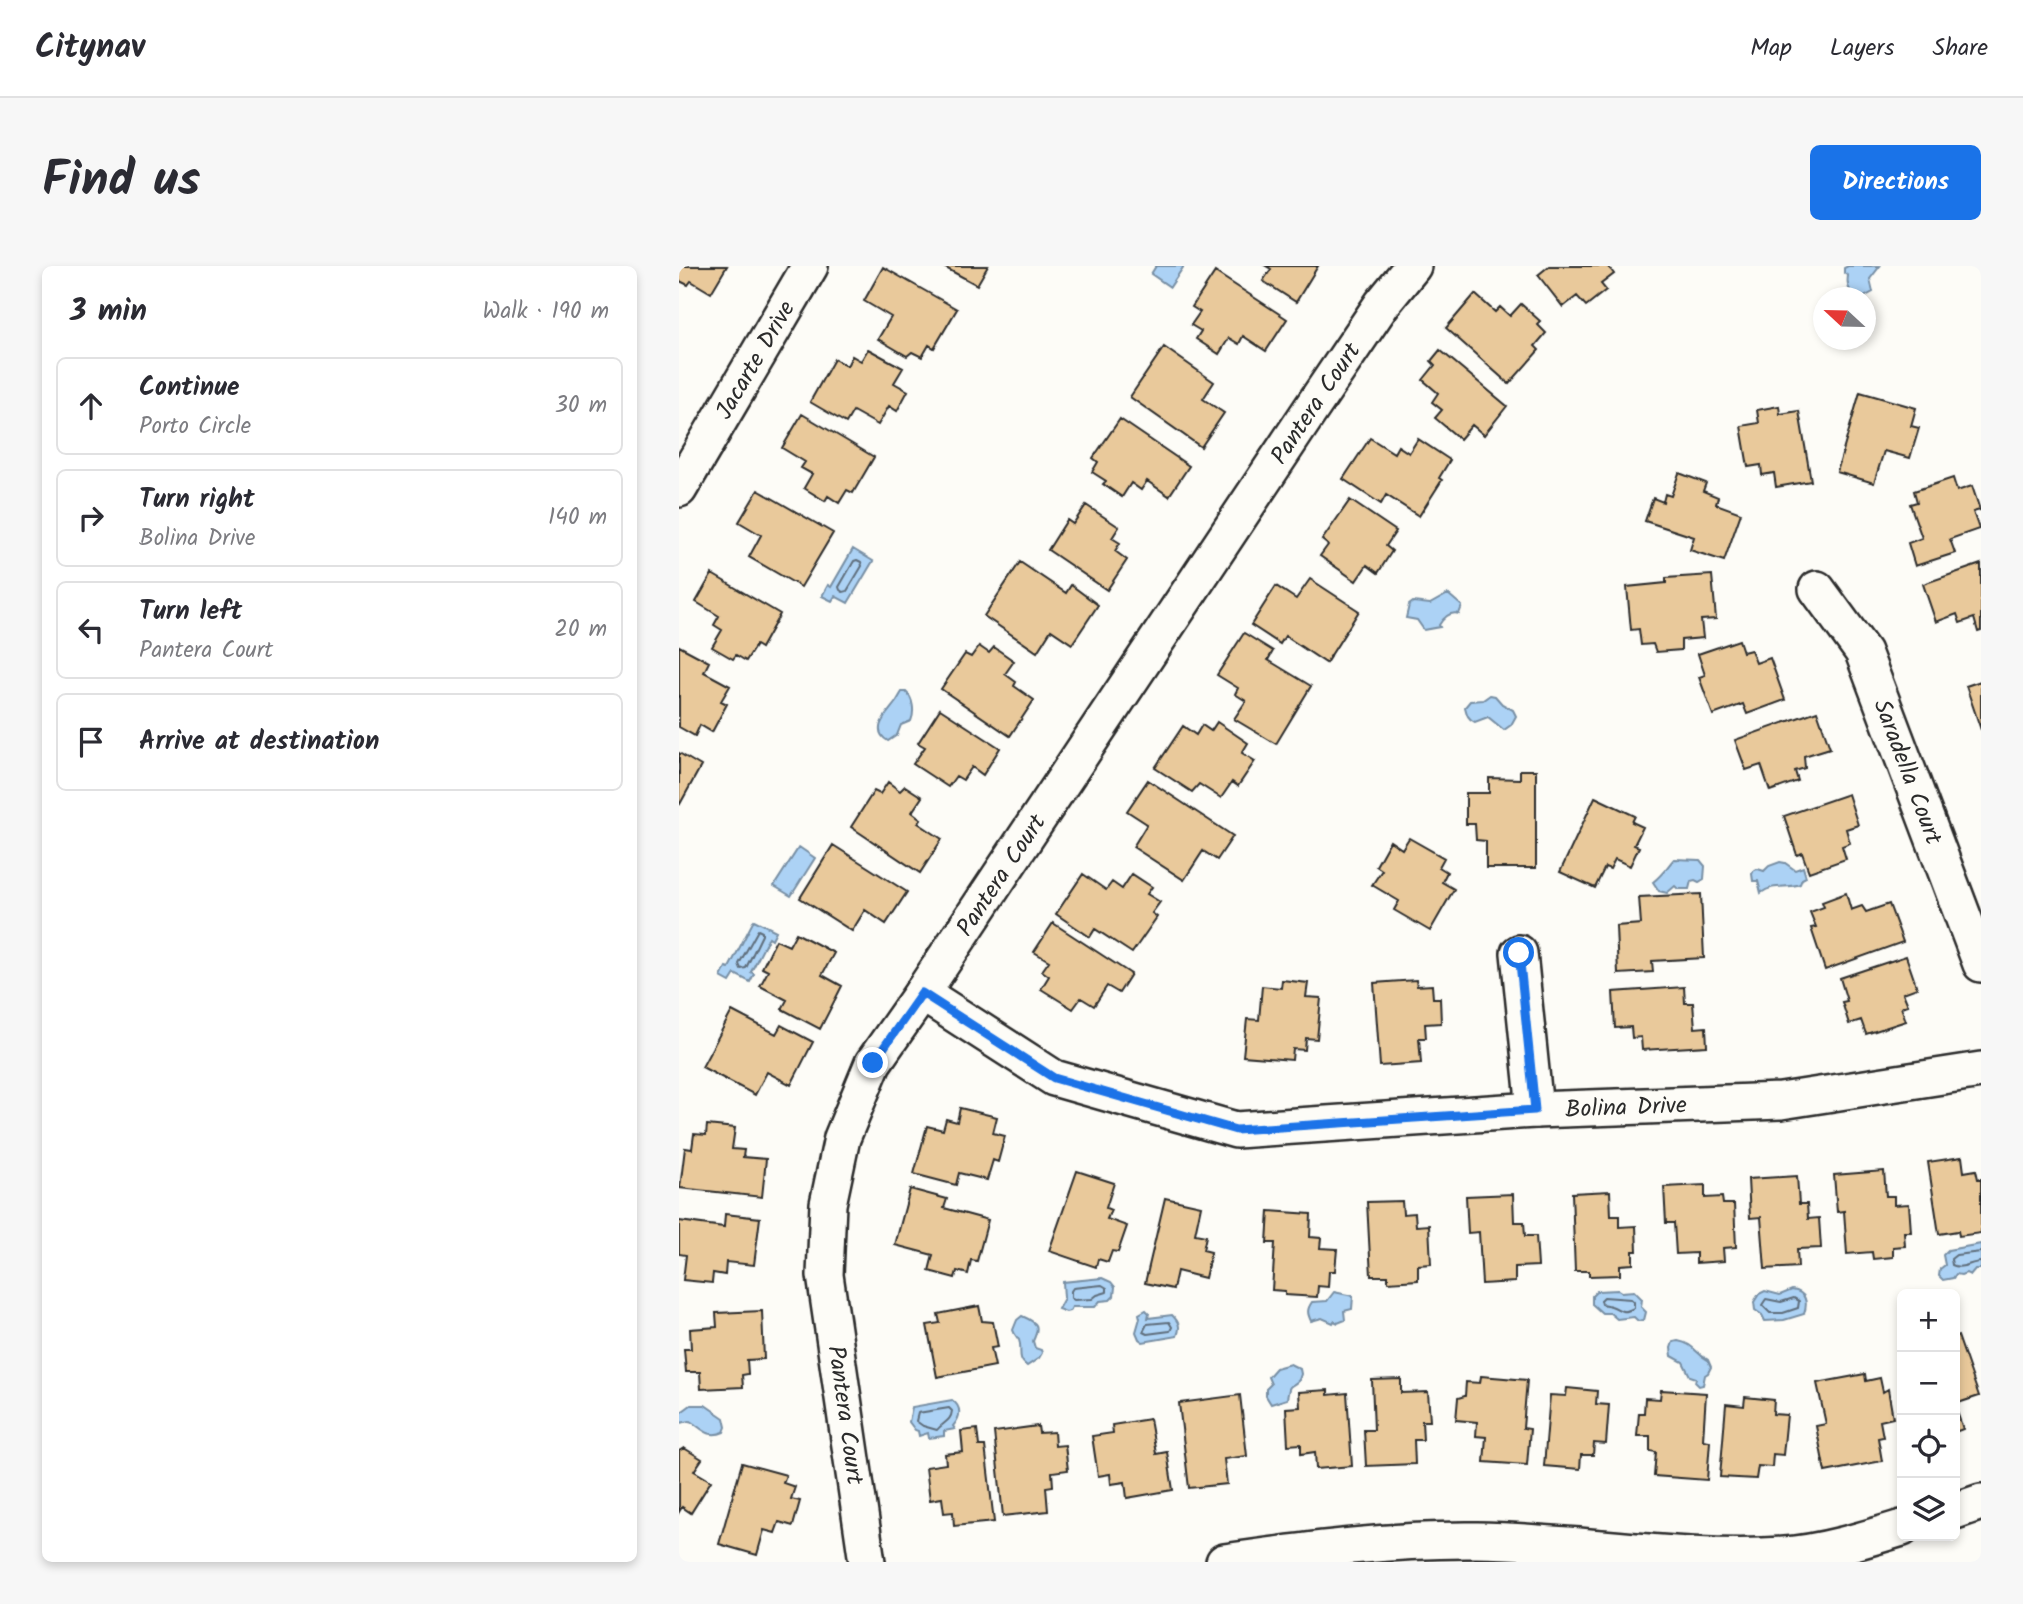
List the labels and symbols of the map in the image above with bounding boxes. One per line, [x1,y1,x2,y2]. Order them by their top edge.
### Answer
north arrow [1813,287,1876,350]
street label: Jacarte Drive [706,293,807,427]
street label: Pantera Court [1261,334,1372,473]
street label: Saradella Court [1862,694,1952,851]
street label: Pantera Court [947,806,1057,945]
route start [1503,937,1534,968]
route end [857,1047,888,1078]
street label: Bolina Drive [1565,1086,1688,1130]
street label: Pantera Court [815,1343,874,1488]

